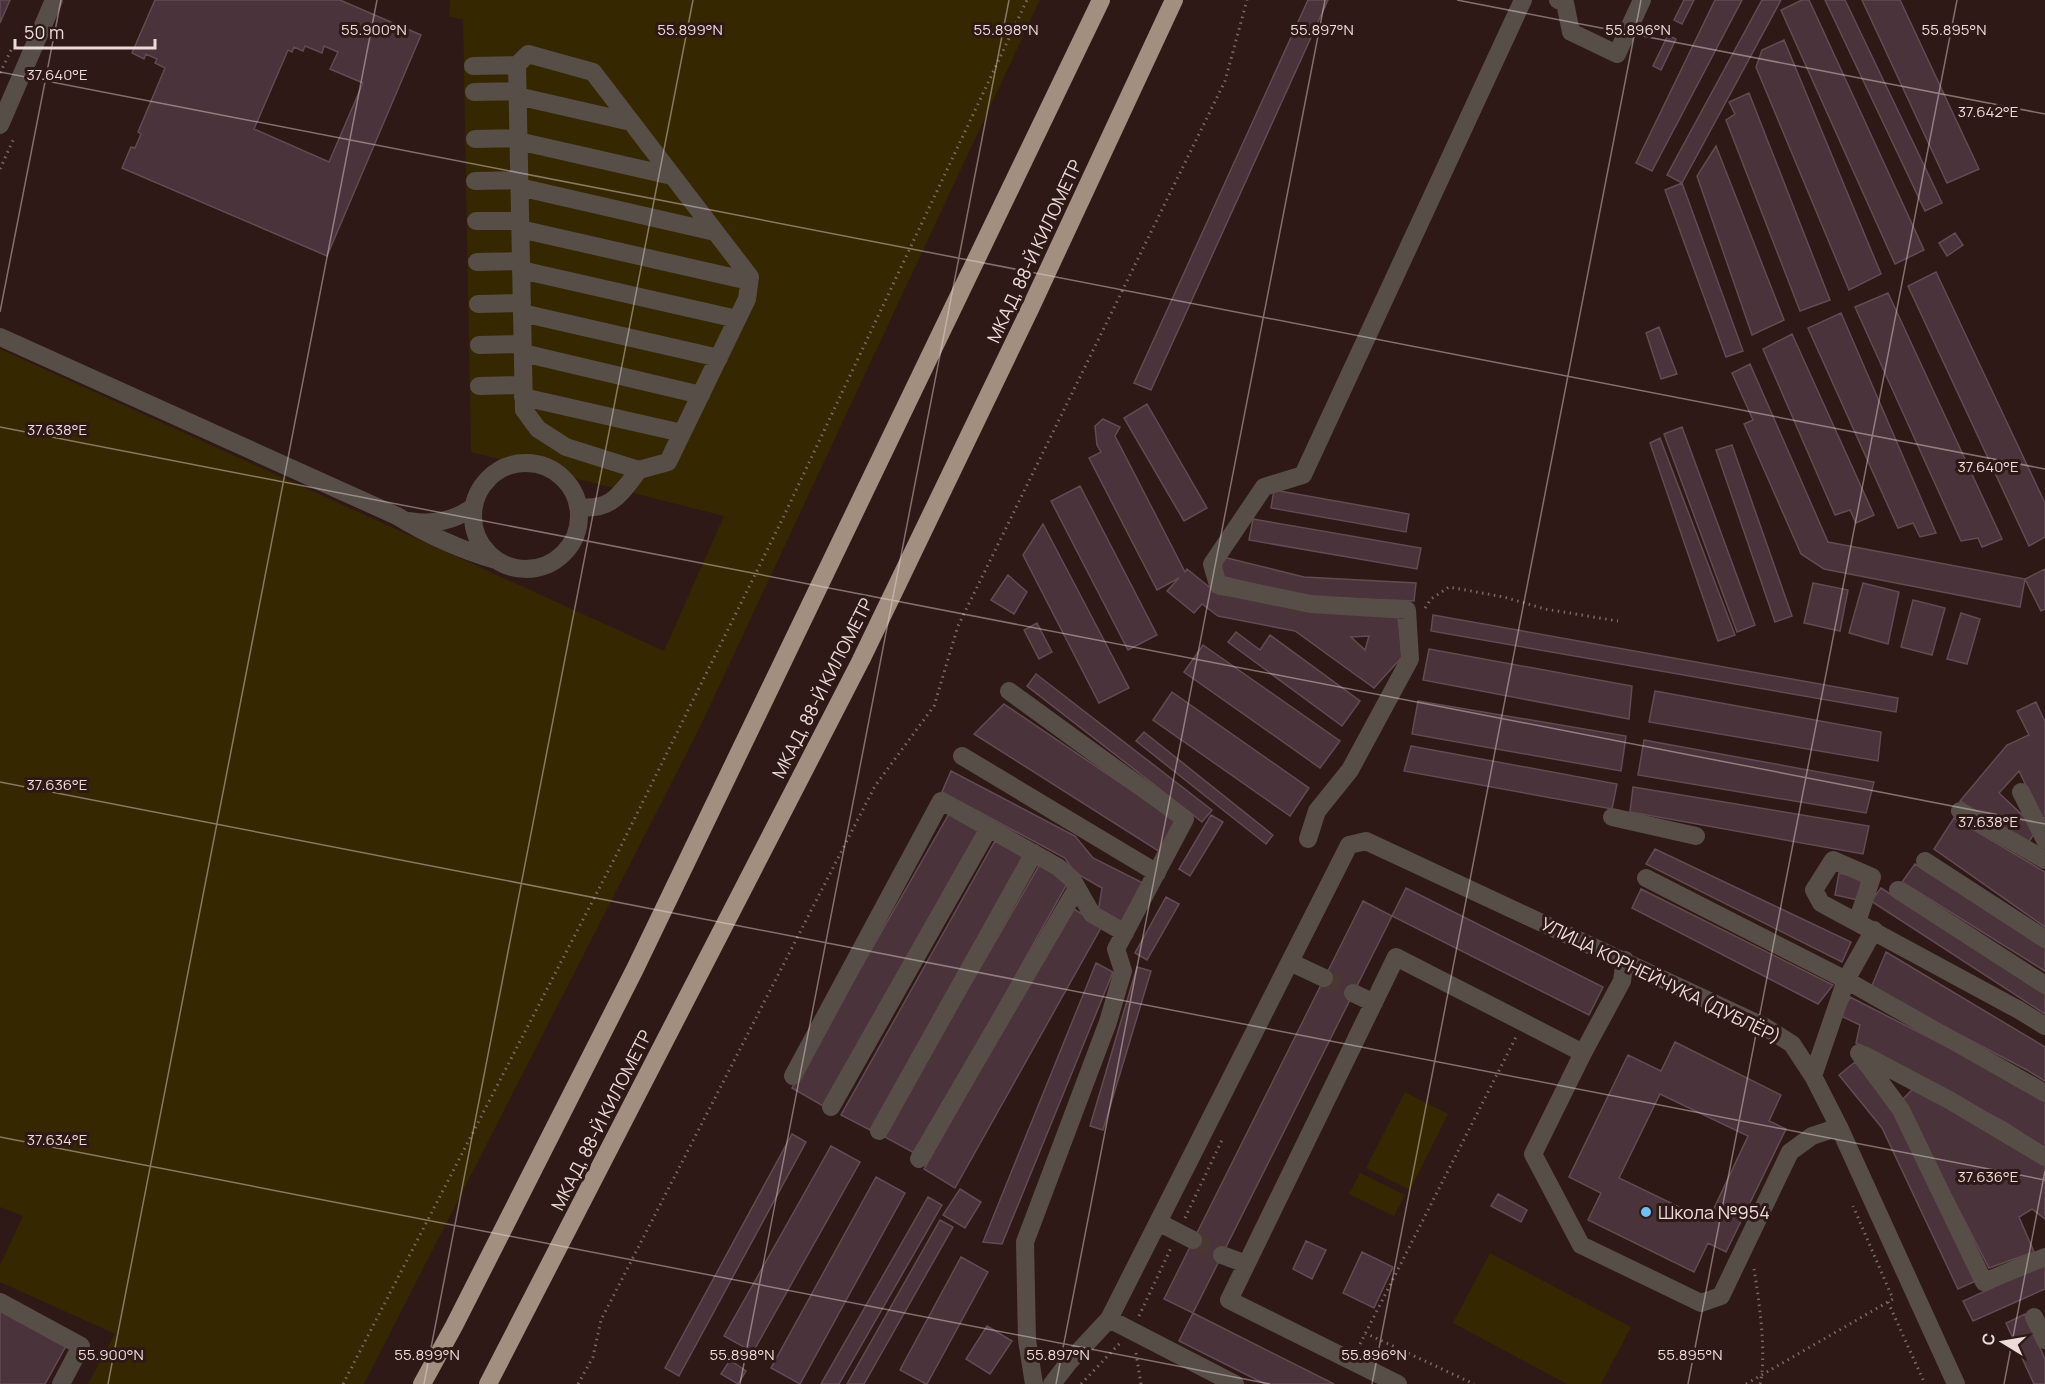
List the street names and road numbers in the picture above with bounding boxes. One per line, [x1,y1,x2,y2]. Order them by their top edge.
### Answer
street label: МКАД, 88-Й КИЛОМЕТР [981,155,1087,346]
street label: МКАД, 88-Й КИЛОМЕТР [766,594,878,782]
street label: УЛИЦА КОРНЕЙЧУКА (ДУБЛЁР) [1537,911,1785,1049]
street label: МКАД, 88-Й КИЛОМЕТР [545,1026,657,1214]

